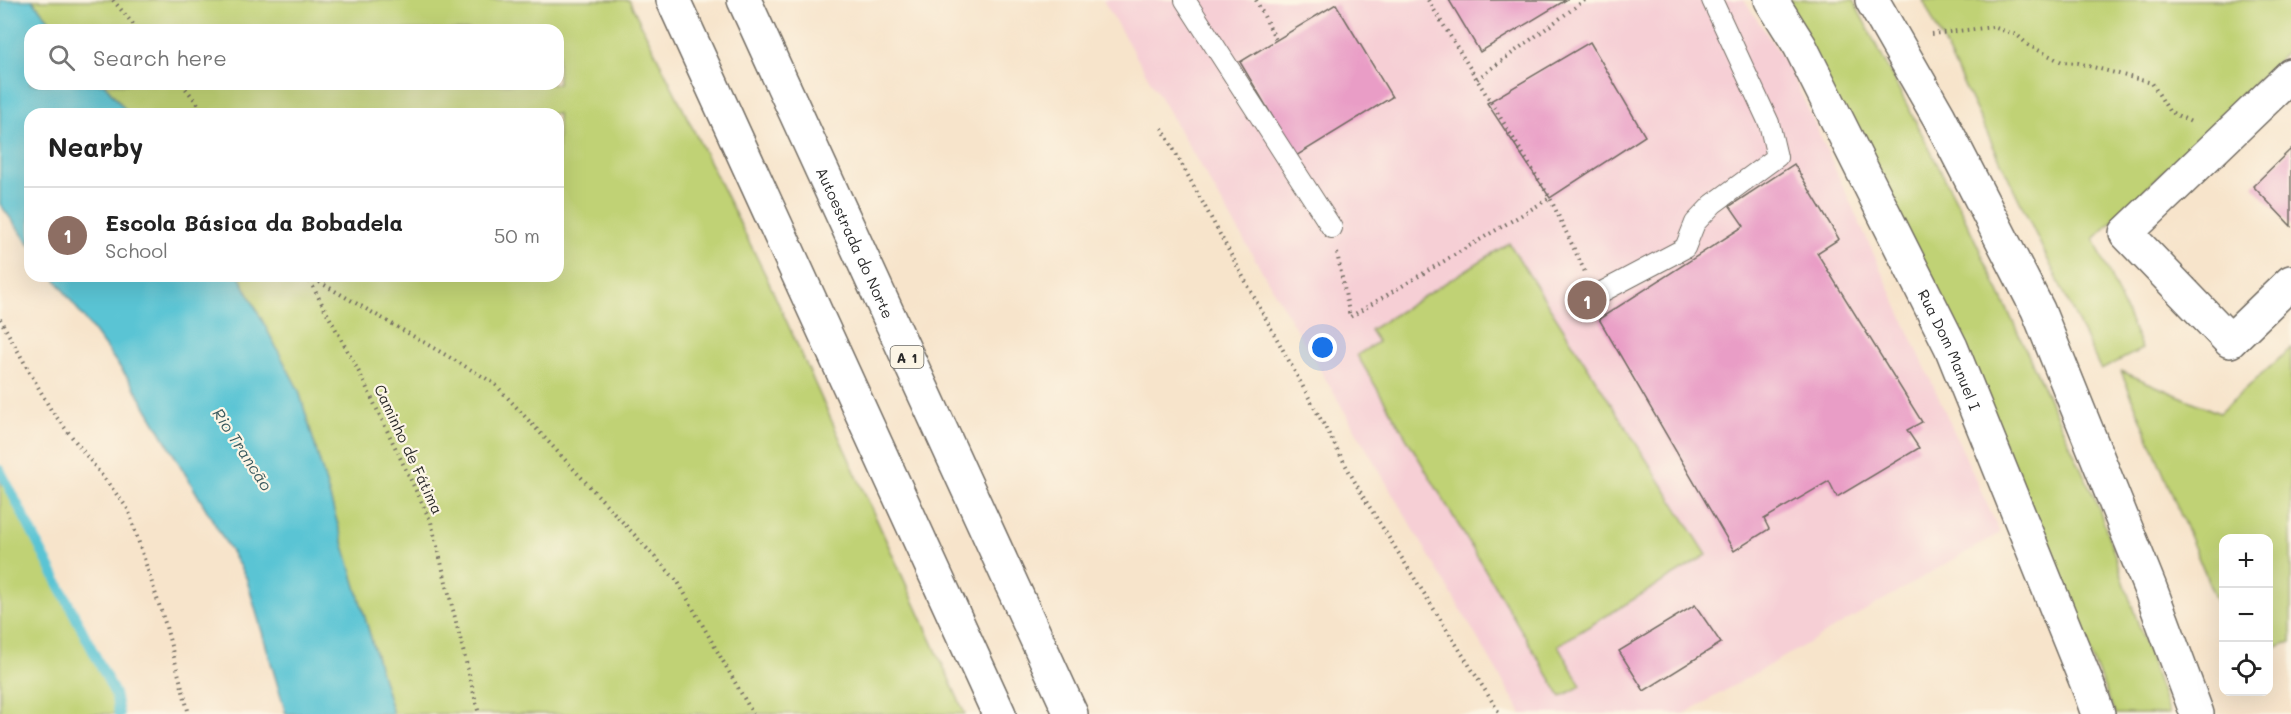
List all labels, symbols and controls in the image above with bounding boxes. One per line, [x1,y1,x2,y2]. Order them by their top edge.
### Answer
search box [24,24,564,90]
icon: search [45,41,78,74]
text: Search here [93,43,227,72]
text: Nearby [48,130,143,164]
street label: Autoestrada do Norte [812,164,899,322]
text: Escola Básica da Bobadela [105,208,403,237]
text: 1 [63,222,72,248]
text: 50 m [494,222,540,248]
text: School [105,237,168,263]
pin: 1 [1568,278,1606,322]
street label: Rua Dom Manuel I [1914,286,1986,413]
your location [1308,333,1337,362]
road number: A 1 [890,346,924,368]
street label: Caminho de Fátima [370,381,448,517]
water label: Rio Trancão [208,404,278,495]
map controls [2219,534,2273,696]
button: + [2219,534,2273,588]
button: − [2219,588,2273,642]
button: locate [2219,642,2273,696]

